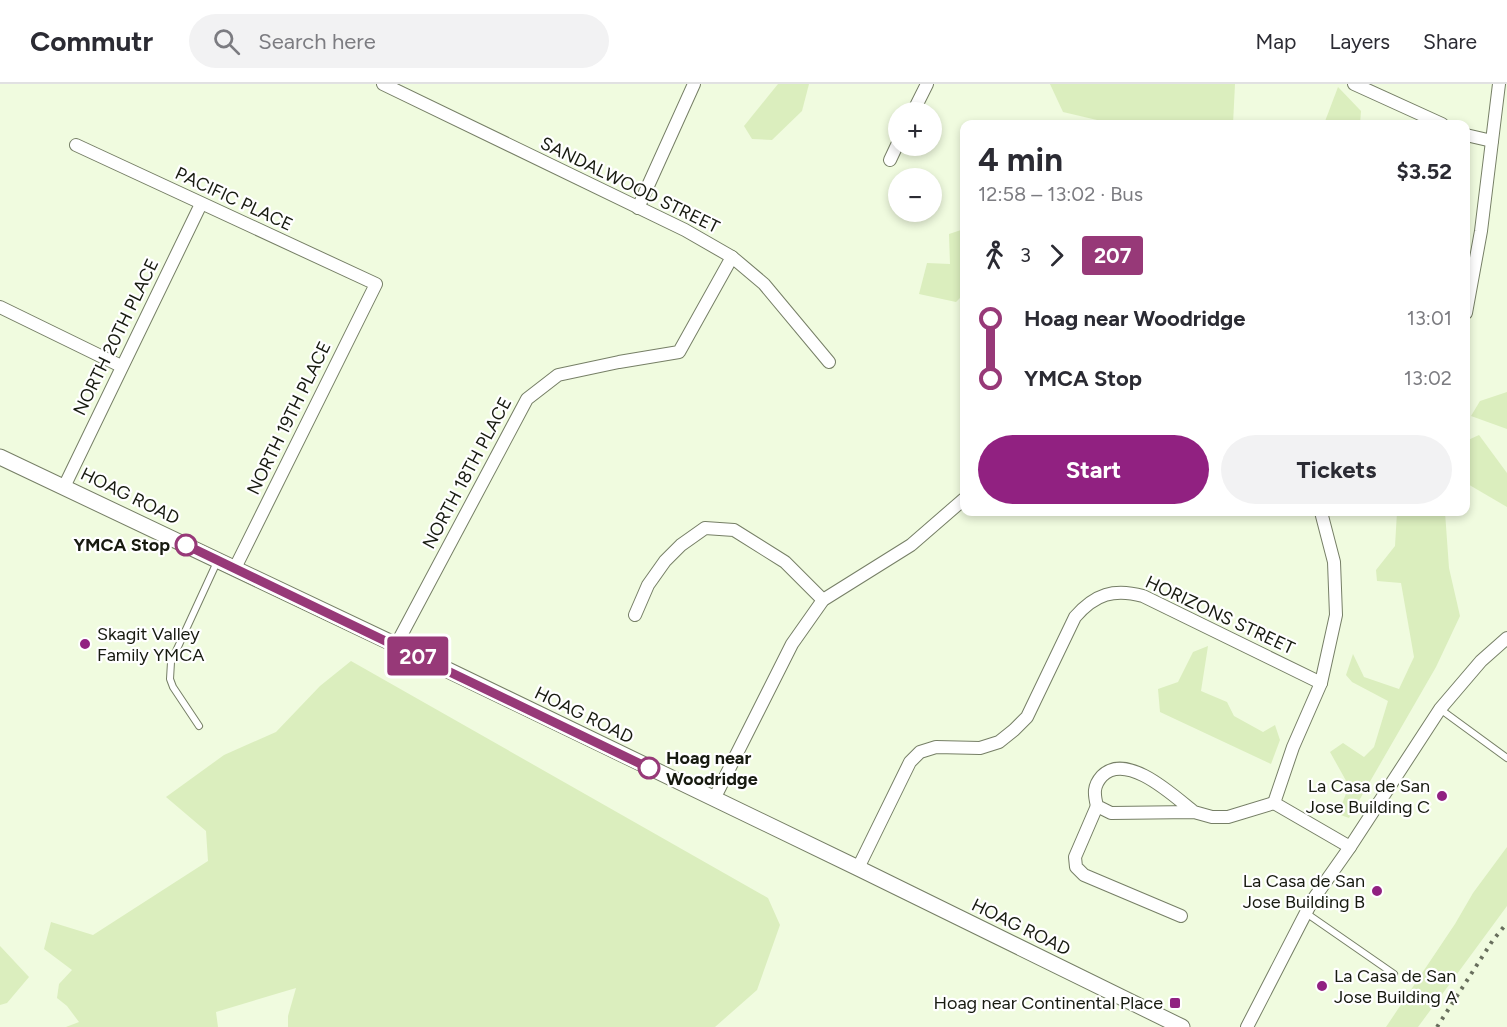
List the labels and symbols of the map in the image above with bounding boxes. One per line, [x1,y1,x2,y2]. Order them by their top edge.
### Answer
street label: SANDALWOOD STREET [537,132,723,238]
street label: PACIFIC PLACE [172,162,296,236]
street label: NORTH 20TH PLACE [68,255,164,419]
street label: NORTH 19TH PLACE [242,338,336,498]
street label: NORTH 18TH PLACE [418,393,516,553]
street label: HOAG ROAD [77,463,183,529]
place label: YMCA Stop [73,534,170,556]
marker: YMCA Stop [175,534,197,556]
street label: HORIZONS STREET [1142,571,1298,659]
place label: Skagit Valley Family YMCA [97,623,204,666]
line badge: 207 [384,636,452,676]
marker: Skagit Valley Family YMCA [78,637,92,651]
street label: HOAG ROAD [531,682,637,748]
place label: Hoag near Woodridge [666,747,758,790]
marker: Hoag near Woodridge [638,757,660,779]
place label: La Casa de San Jose Building C [1306,775,1430,818]
marker: La Casa de San Jose Building C [1435,789,1449,803]
place label: La Casa de San Jose Building B [1243,870,1365,913]
marker: La Casa de San Jose Building B [1370,884,1384,898]
street label: HOAG ROAD [968,894,1074,960]
place label: La Casa de San Jose Building A [1334,965,1458,1008]
marker: La Casa de San Jose Building A [1315,979,1329,993]
place label: Hoag near Continental Place [933,992,1163,1014]
marker: Hoag near Continental Place [1168,996,1182,1010]

